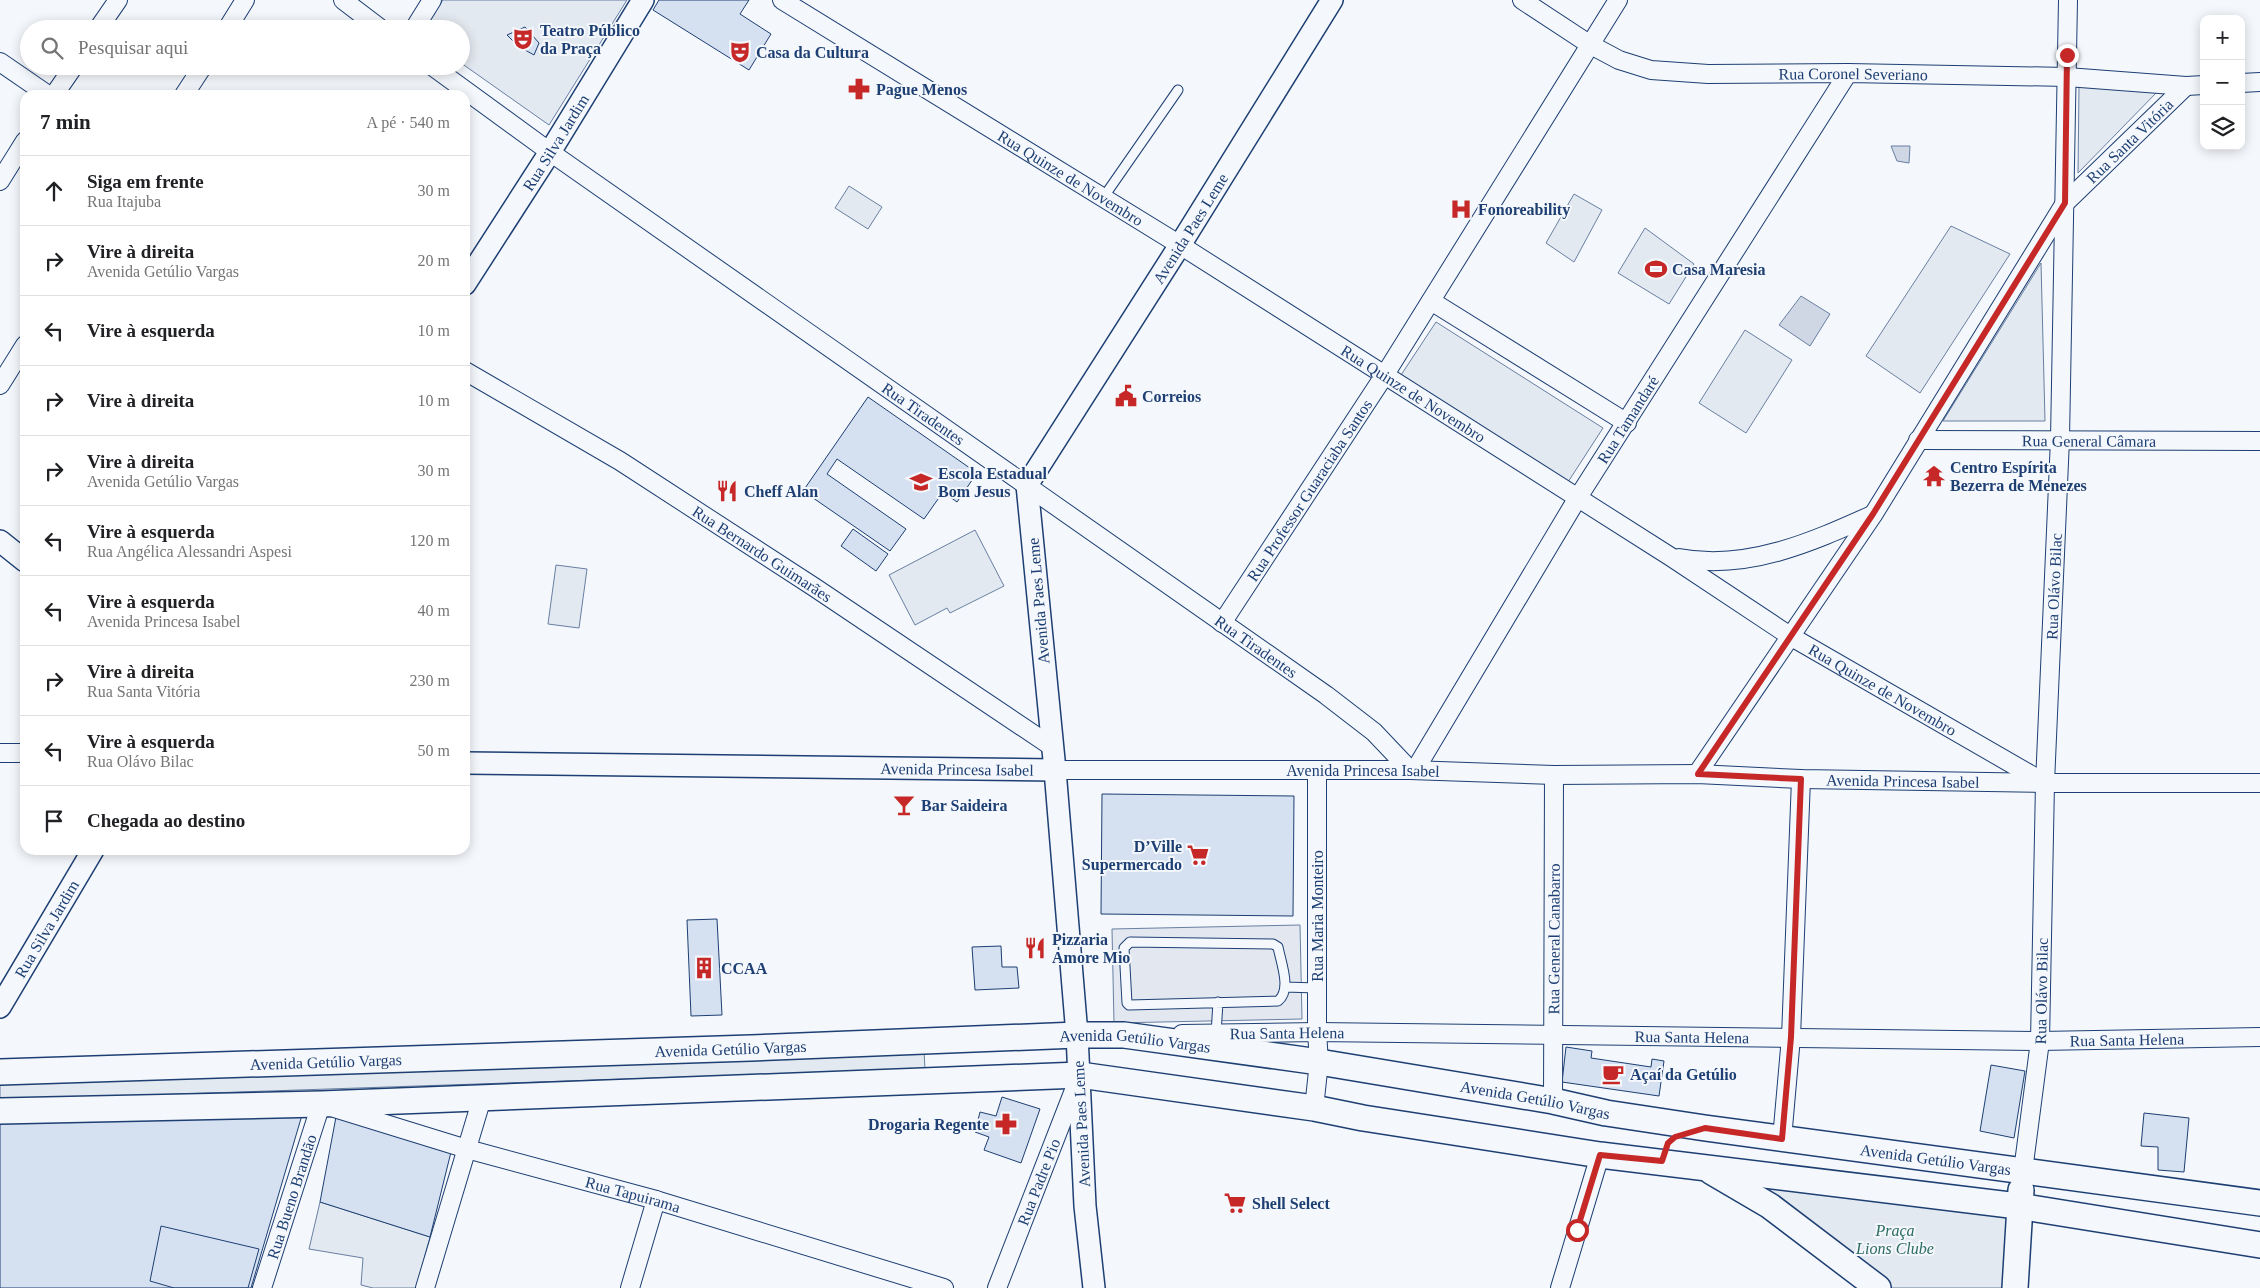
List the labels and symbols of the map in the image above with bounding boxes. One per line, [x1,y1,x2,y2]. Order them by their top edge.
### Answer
place label: Teatro Público da Praça [540,22,640,58]
theatre icon: Teatro Público da Praça [510,26,536,52]
theatre icon: Casa da Cultura [727,39,753,65]
place label: Casa da Cultura [756,44,869,61]
route end [2056,44,2079,67]
street label: Rua Coronel Severiano [1778,65,1928,83]
pharmacy icon: Pague Menos [846,76,872,102]
place label: Pague Menos [876,81,967,99]
street label: Rua Silva Jardim [519,91,592,194]
street label: Rua Santa Vitória [2083,96,2176,187]
street label: Rua Quinze de Novembro [995,127,1146,229]
street label: Avenida Paes Leme [1150,170,1231,287]
hospital icon: Fonoreability [1448,196,1474,222]
place label: Fonoreability [1478,201,1570,219]
sports icon: Casa Maresia [1643,256,1669,282]
place label: Casa Maresia [1672,261,1765,278]
street label: Rua Quinze de Novembro [1338,342,1488,446]
street label: Rua Tamandaré [1594,373,1662,467]
street label: Rua Tiradentes [879,379,968,448]
public building icon: Correios [1113,383,1139,409]
place label: Correios [1142,388,1201,405]
street label: Rua Professor Guaraciaba Santos [1244,396,1375,584]
street label: Rua General Câmara [2022,432,2156,450]
place label: Centro Espírita Bezerra de Menezes [1950,459,2087,494]
temple icon: Centro Espírita Bezerra de Menezes [1921,463,1947,489]
place label: Escola Estadual Bom Jesus [938,465,1047,500]
school or university icon: Escola Estadual Bom Jesus [908,469,934,495]
restaurant icon: Cheff Alan [714,478,740,504]
place label: Cheff Alan [744,483,818,500]
street label: Rua Bernardo Guimarães [689,502,835,605]
street label: Rua Olávo Bilac [2043,533,2065,640]
street label: Avenida Paes Leme [1025,537,1052,665]
street label: Rua Tiradentes [1212,612,1300,681]
street label: Rua Quinze de Novembro [1806,641,1959,739]
street label: Avenida Princesa Isabel [880,760,1034,779]
street label: Avenida Princesa Isabel [1286,762,1441,780]
street label: Avenida Princesa Isabel [1826,771,1980,791]
bar icon: Bar Saideira [891,792,917,818]
place label: Bar Saideira [921,797,1007,814]
place label: D’Ville Supermercado [1082,838,1182,874]
supermarket icon: D’Ville Supermercado [1185,842,1211,868]
street label: Rua Maria Monteiro [1309,850,1326,982]
street label: Rua General Canabarro [1545,863,1563,1015]
street label: Rua Silva Jardim [11,877,83,981]
place label: Pizzaria Amore Mio [1052,931,1130,966]
restaurant icon: Pizzaria Amore Mio [1022,935,1048,961]
street label: Rua Olávo Bilac [2032,938,2051,1045]
building icon: CCAA [691,955,717,981]
place label: CCAA [721,960,768,977]
street label: Rua Santa Helena [1230,1024,1344,1042]
street label: Avenida Getúlio Vargas [1059,1027,1212,1056]
street label: Rua Santa Helena [1634,1028,1749,1046]
street label: Rua Santa Helena [2069,1030,2184,1049]
street label: Avenida Getúlio Vargas [654,1038,807,1060]
street label: Avenida Getúlio Vargas [250,1051,402,1073]
street label: Avenida Paes Leme [1070,1060,1093,1188]
cafe icon: Açaí da Getúlio [1600,1061,1626,1087]
place label: Açaí da Getúlio [1630,1066,1737,1084]
street label: Avenida Getúlio Vargas [1459,1078,1611,1122]
pharmacy icon: Drogaria Regente [993,1111,1019,1137]
place label: Drogaria Regente [868,1116,989,1134]
street label: Rua Bueno Brandão [264,1132,320,1261]
street label: Rua Padre Pio [1014,1136,1063,1228]
street label: Avenida Getúlio Vargas [1859,1141,2012,1178]
street label: Rua Tapuirama [584,1173,682,1216]
supermarket icon: Shell Select [1222,1190,1248,1216]
place label: Shell Select [1252,1195,1330,1212]
route start [1566,1219,1589,1242]
park label: Praça Lions Clube [1855,1222,1934,1257]

